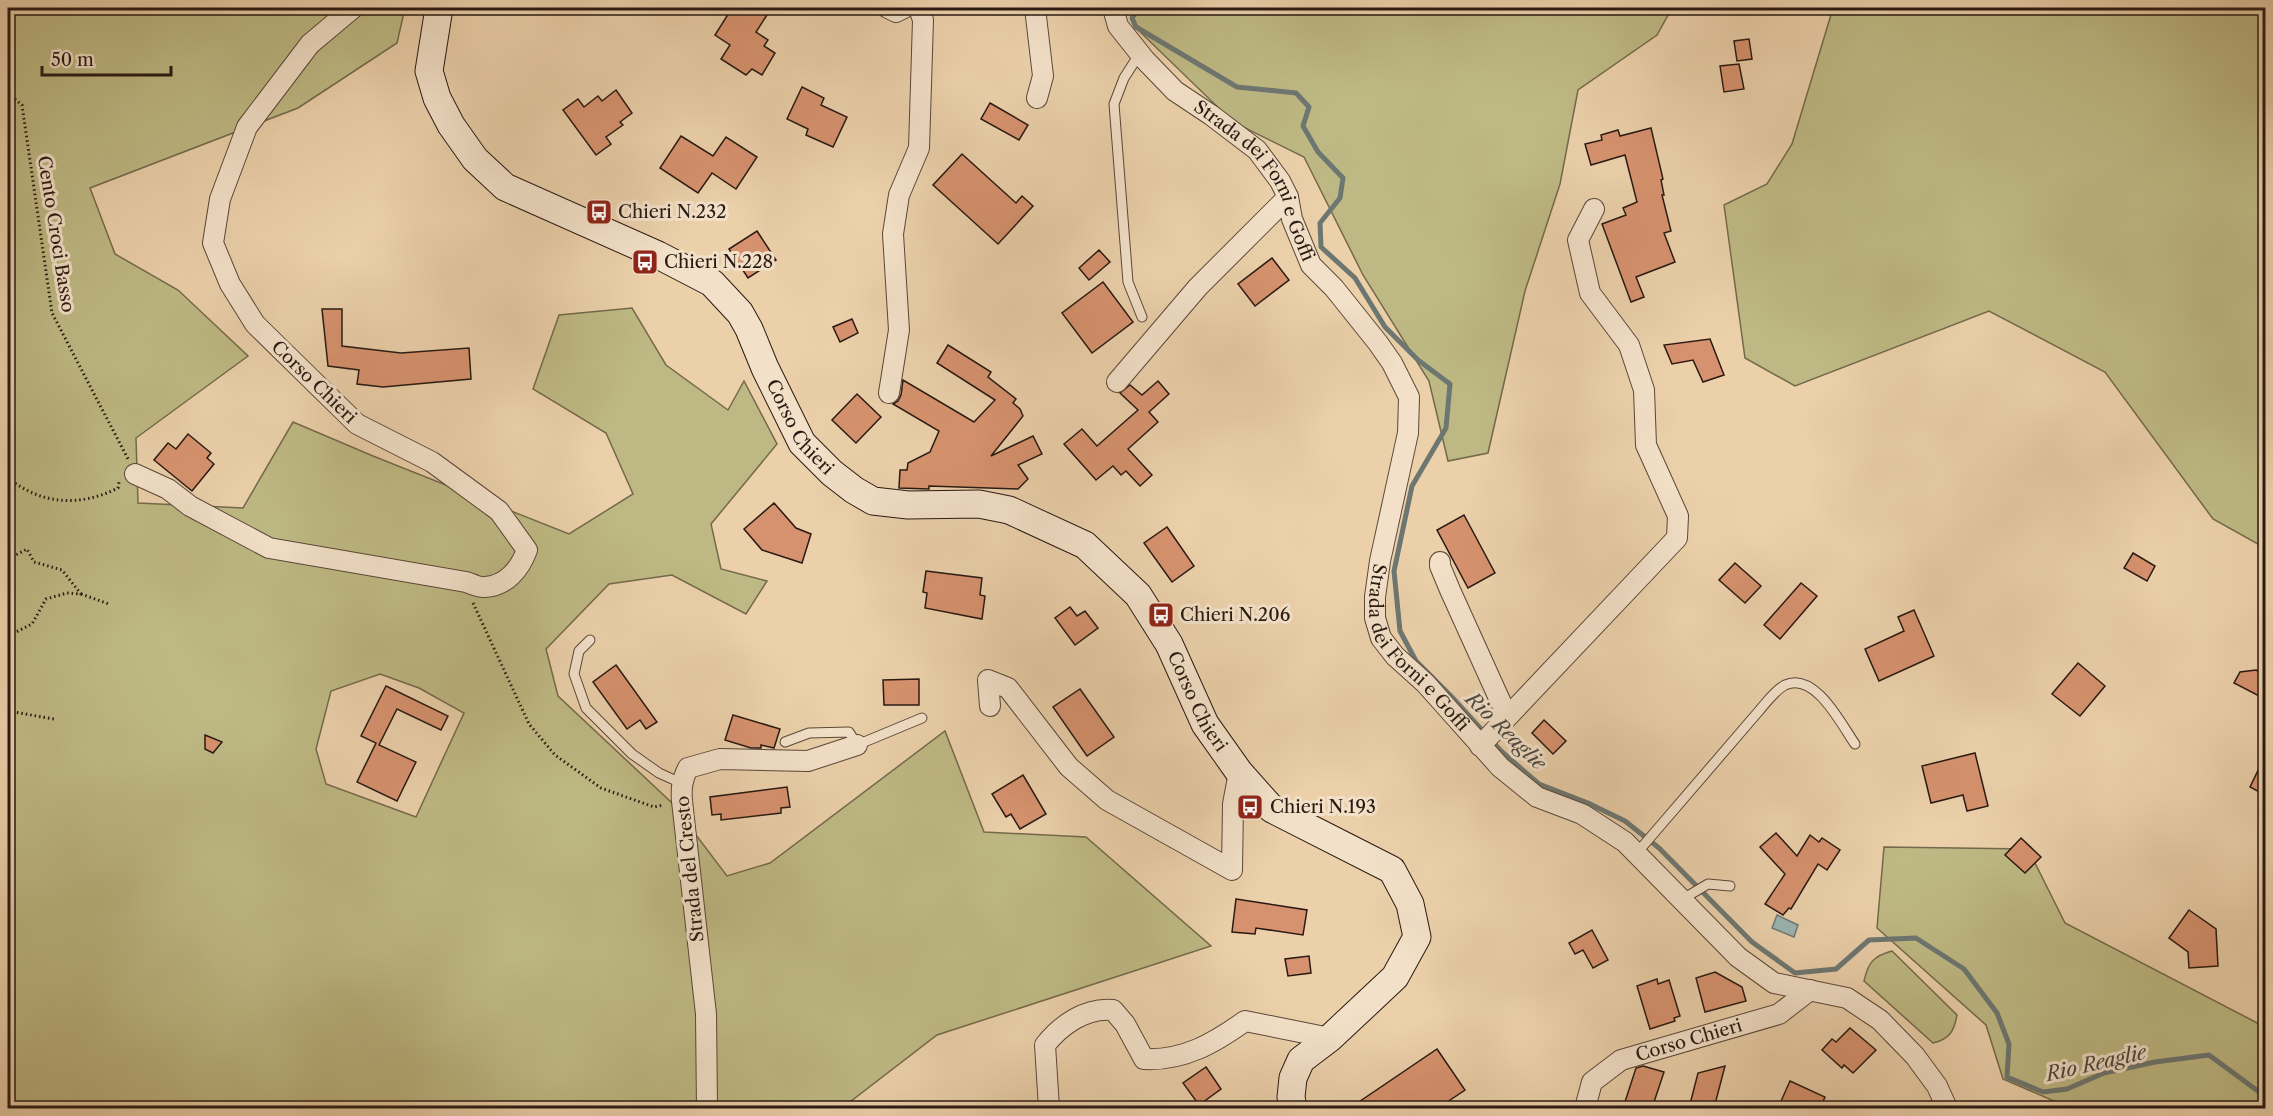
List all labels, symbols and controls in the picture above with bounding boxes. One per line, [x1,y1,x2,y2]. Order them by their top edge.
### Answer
scale bar [42,39,171,77]
text: 50 m [51,49,94,71]
street label: Strada dei Forni e Goffi [1190,96,1319,265]
street label: Cento Croci Basso [33,154,79,314]
bus stop icon: Chieri N.232 [584,197,614,227]
place label: Chieri N.232 [618,201,726,223]
bus stop icon: Chieri N.228 [630,247,660,277]
place label: Chieri N.228 [664,251,773,273]
street label: Corso Chieri [267,336,362,428]
street label: Corso Chieri [761,376,839,480]
street label: Strada dei Forni e Goffi [1364,562,1474,736]
bus stop icon: Chieri N.206 [1146,600,1176,630]
place label: Chieri N.206 [1180,604,1290,626]
street label: Corso Chieri [1163,648,1232,756]
water label: Rio Reaglie [1459,685,1552,776]
bus stop icon: Chieri N.193 [1235,792,1265,822]
street label: Strada del Cresto [671,795,709,943]
place label: Chieri N.193 [1270,796,1376,818]
street label: Corso Chieri [1633,1014,1745,1066]
water label: Rio Reaglie [2042,1039,2150,1087]

